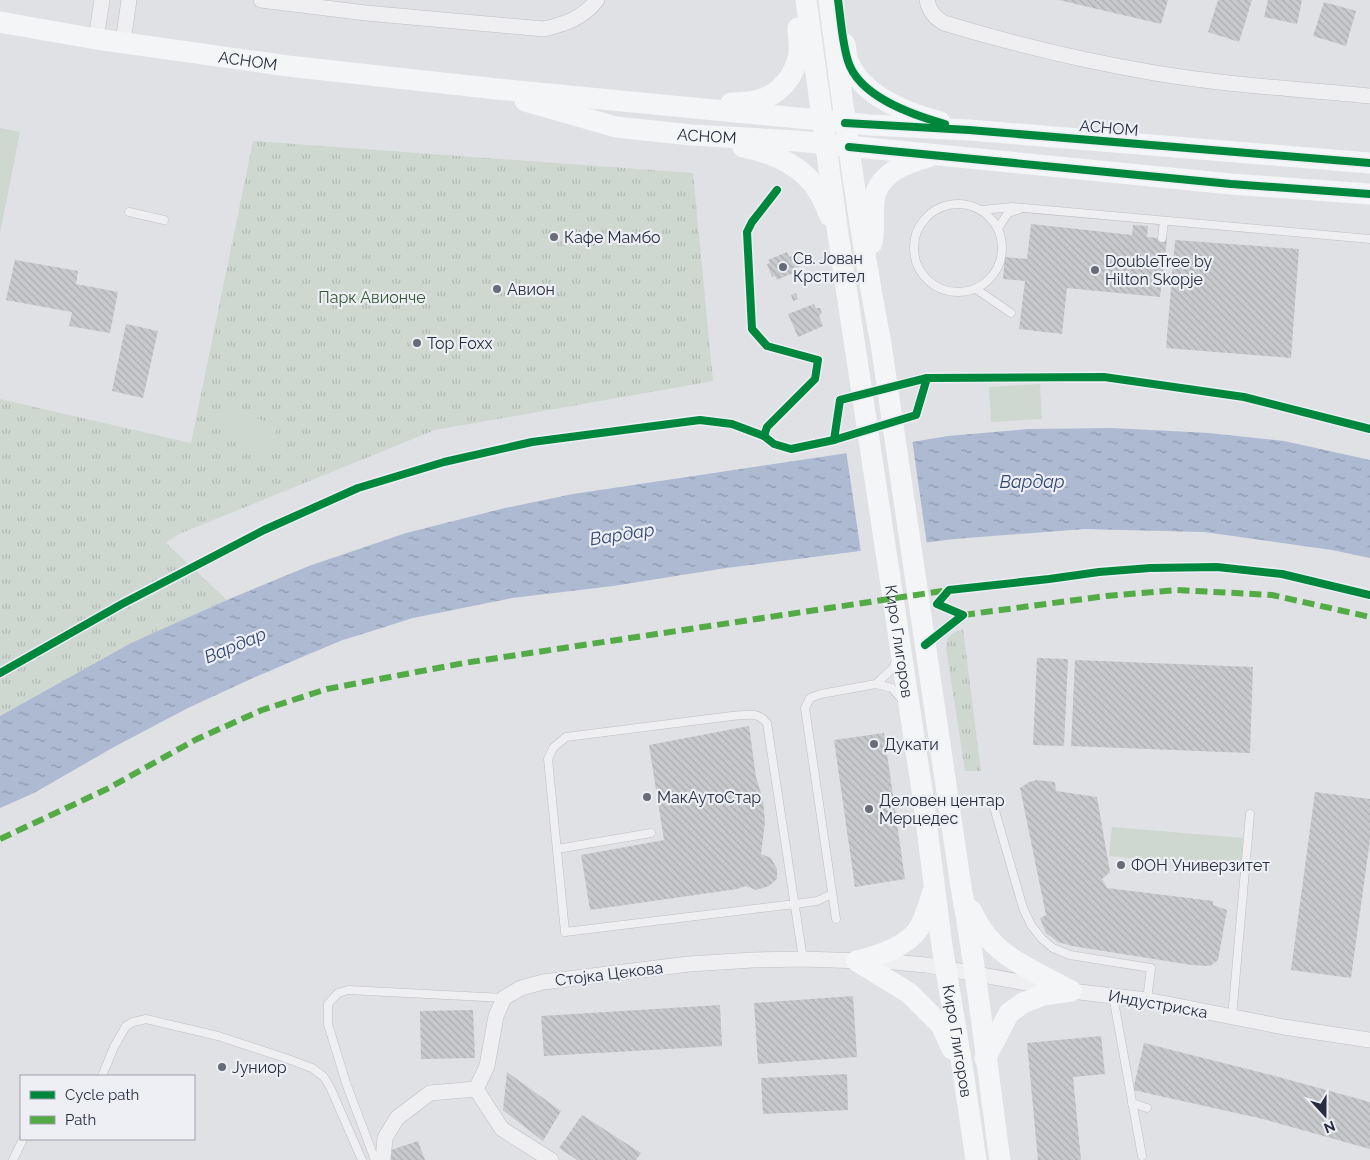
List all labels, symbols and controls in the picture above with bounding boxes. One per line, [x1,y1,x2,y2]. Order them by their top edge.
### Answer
street label: АСНОМ [217,47,279,74]
street label: АСНОМ [1079,116,1139,140]
street label: АСНОМ [676,124,737,147]
place label: Кафе Мамбо [564,228,661,247]
marker: Кафе Мамбо [548,231,560,243]
place label: Св. Јован Крстител [793,249,865,286]
place label: DoubleTree by Hilton Skopje [1105,252,1213,289]
marker: Св. Јован Крстител [777,261,789,273]
marker: DoubleTree by Hilton Skopje [1089,264,1101,276]
place label: Авион [507,280,555,299]
marker: Авион [491,283,503,295]
park label: Парк Авионче [318,288,426,307]
place label: Top Foxx [427,334,493,353]
marker: Top Foxx [411,337,423,349]
water label: Вардар [999,471,1065,492]
water label: Вардар [588,519,656,549]
street label: Киро Глигоров [882,583,917,699]
water label: Вардар [201,623,269,667]
place label: Дукати [884,735,939,754]
marker: Дукати [868,738,880,750]
place label: МакАутоСтар [657,788,761,807]
marker: МакАутоСтар [641,791,653,803]
place label: Деловен центар Мерцедес [879,791,1005,828]
marker: Деловен центар Мерцедес [863,803,875,815]
place label: ФОН Универзитет [1131,856,1270,875]
marker: ФОН Универзитет [1115,859,1127,871]
street label: Стојка Цекова [554,958,664,990]
street label: Киро Глигоров [939,983,976,1099]
street label: Индустриска [1107,986,1209,1022]
place label: Јуниор [232,1058,287,1077]
marker: Јуниор [216,1061,228,1073]
legend [20,1075,195,1140]
text: Cycle path [65,1086,139,1104]
north arrow [1300,1090,1350,1140]
text: Path [65,1111,96,1129]
text: N [1322,1118,1338,1137]

